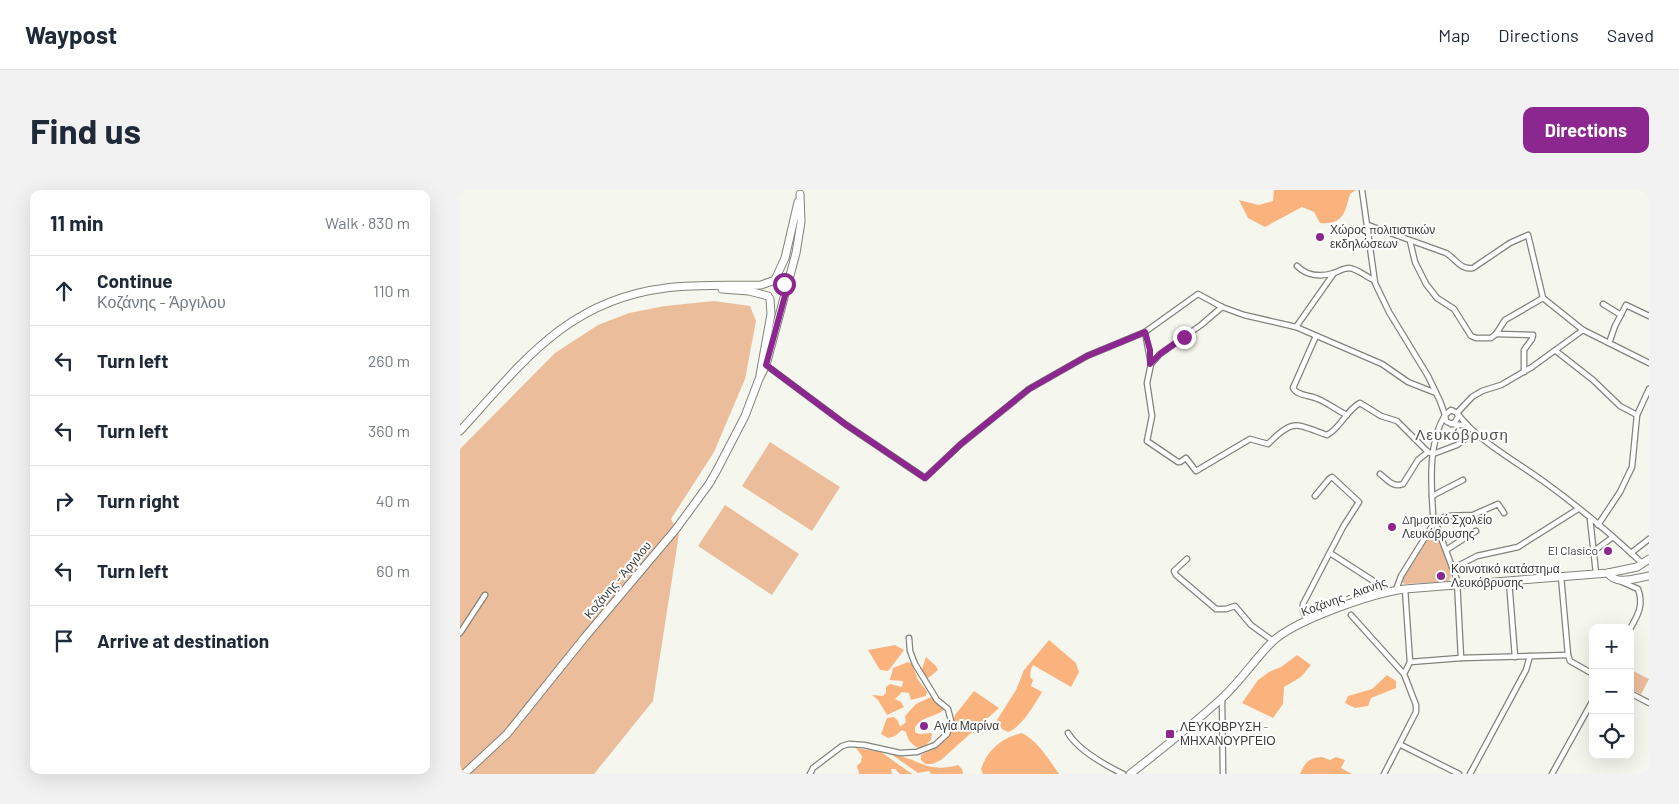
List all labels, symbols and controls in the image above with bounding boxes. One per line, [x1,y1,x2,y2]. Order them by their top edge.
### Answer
text: Waypost [25,20,117,49]
text: Map [1438,24,1470,46]
text: Directions [1498,24,1579,46]
text: Saved [1607,24,1654,46]
button: Directions [1523,107,1649,153]
text: Find us [30,109,141,151]
text: 11 min [50,210,104,235]
text: Walk · 830 m [325,213,410,232]
place label: Χώρος πολιτιστικών εκδηλώσεων [1330,222,1435,251]
marker: Χώρος πολιτιστικών εκδηλώσεων [1314,231,1326,243]
text: Continue [97,269,173,292]
route start [773,273,796,296]
icon: ahead [50,277,78,305]
text: 110 m [373,281,410,300]
text: Κοζάνης - Άργιλου [97,292,226,311]
route end [1173,326,1196,349]
icon: left [50,347,78,375]
text: Turn left [97,349,168,372]
text: 260 m [368,351,410,370]
icon: left [50,417,78,445]
text: Turn left [97,419,168,442]
text: 360 m [368,421,410,440]
district label: Λευκόβρυση [1415,425,1509,443]
icon: right [50,487,78,515]
text: Turn right [97,489,179,512]
text: 40 m [376,491,410,510]
place label: Δημοτικό Σχολείο Λευκόβρυσης [1402,512,1493,541]
marker: Δημοτικό Σχολείο Λευκόβρυσης [1386,521,1398,533]
street label: Κοζάνης - Άργιλου [581,538,654,621]
place label: El Clasico [1548,543,1598,557]
marker: El Clasico [1602,545,1614,557]
icon: left [50,557,78,585]
text: Turn left [97,559,168,582]
text: 60 m [376,561,410,580]
place label: Κοινοτικό κατάστημα Λευκόβρυσης [1451,561,1560,590]
marker: Κοινοτικό κατάστημα Λευκόβρυσης [1435,570,1447,582]
street label: Κοζάνης - Αιανής [1299,574,1389,619]
map controls [1589,624,1634,759]
button: + [1589,624,1634,669]
icon: arrive [50,627,78,655]
text: Arrive at destination [97,629,269,652]
button: − [1589,669,1634,714]
button: locate [1589,714,1634,759]
place label: Αγία Μαρίνα [934,718,999,733]
place label: ΛΕΥΚΟΒΡΥΣΗ - ΜΗΧΑΝΟΥΡΓΕΙΟ [1180,719,1276,747]
marker: Αγία Μαρίνα [918,720,930,732]
marker: ΛΕΥΚΟΒΡΥΣΗ - ΜΗΧΑΝΟΥΡΓΕΙΟ [1164,728,1176,740]

